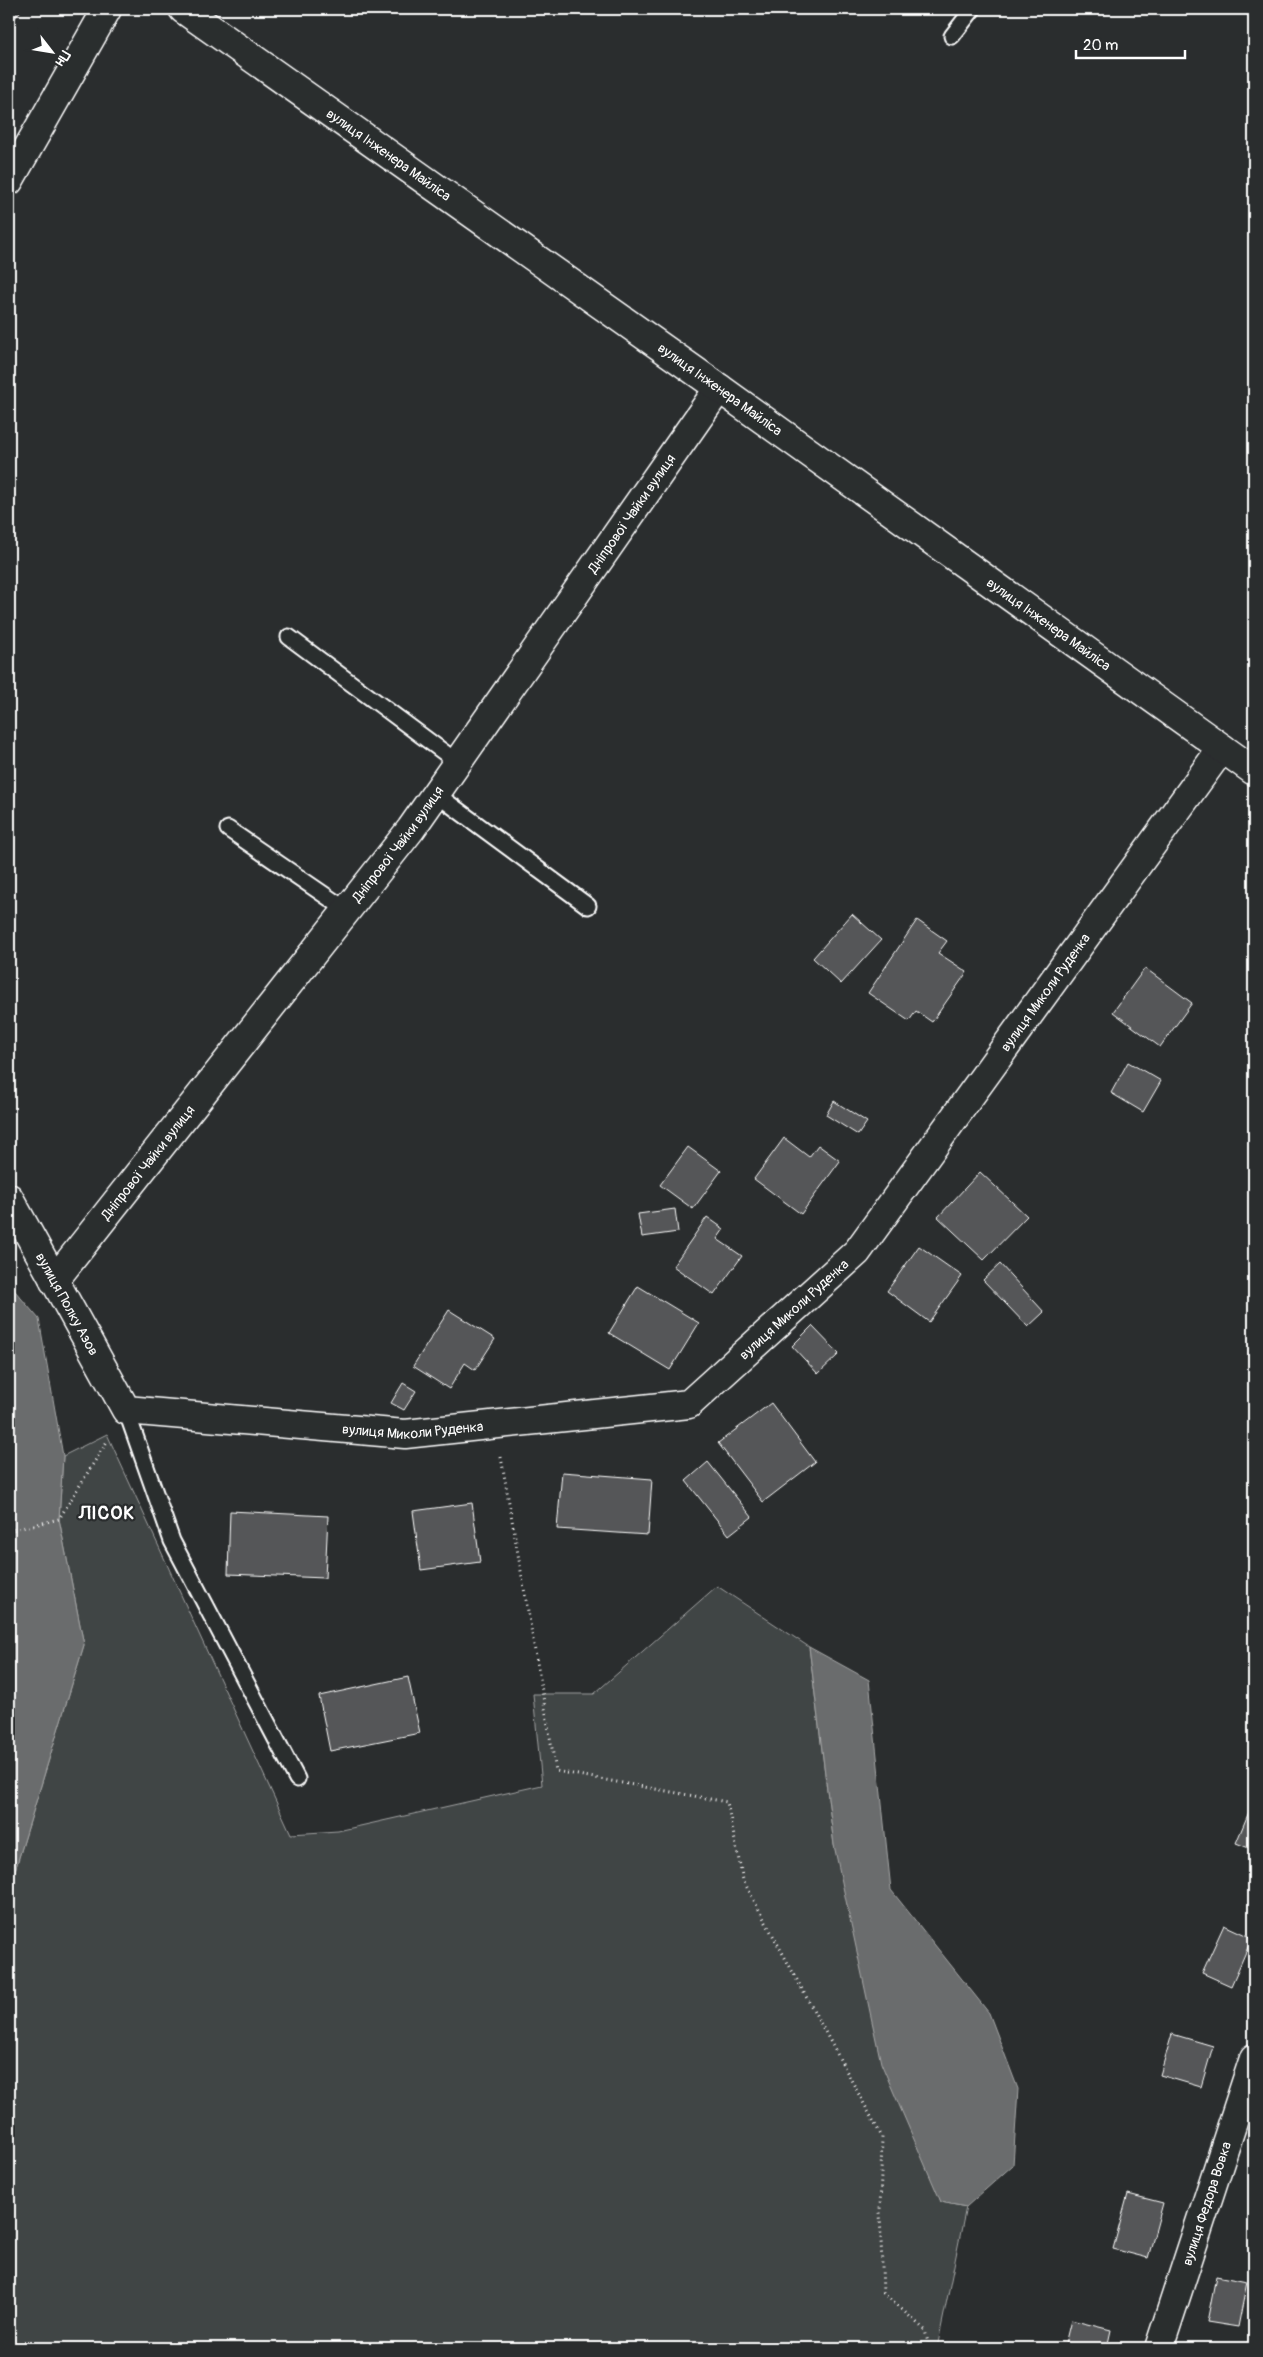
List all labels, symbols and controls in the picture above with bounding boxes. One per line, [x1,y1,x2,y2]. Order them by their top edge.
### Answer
north arrow [28,28,78,78]
scale bar [1076,28,1184,60]
text: 20 m [1083,36,1118,55]
text: Пн [51,47,74,69]
street label: вулиця Інженера Майліса [323,105,454,204]
street label: вулиця Інженера Майліса [655,339,786,439]
street label: Дніпрової Чайки вулиця [583,450,679,577]
street label: вулиця Інженера Майліса [983,574,1114,674]
street label: Дніпрової Чайки вулиця [347,783,447,906]
street label: вулиця Миколи Руденка [997,930,1094,1055]
street label: Дніпрової Чайки вулиця [96,1102,198,1224]
street label: вулиця Полку Азов [32,1250,103,1358]
street label: вулиця Миколи Руденка [736,1255,852,1363]
street label: вулиця Миколи Руденка [341,1417,484,1443]
district label: ЛІСОК [78,1501,135,1525]
street label: вулиця Федора Вовка [1178,2139,1235,2268]

